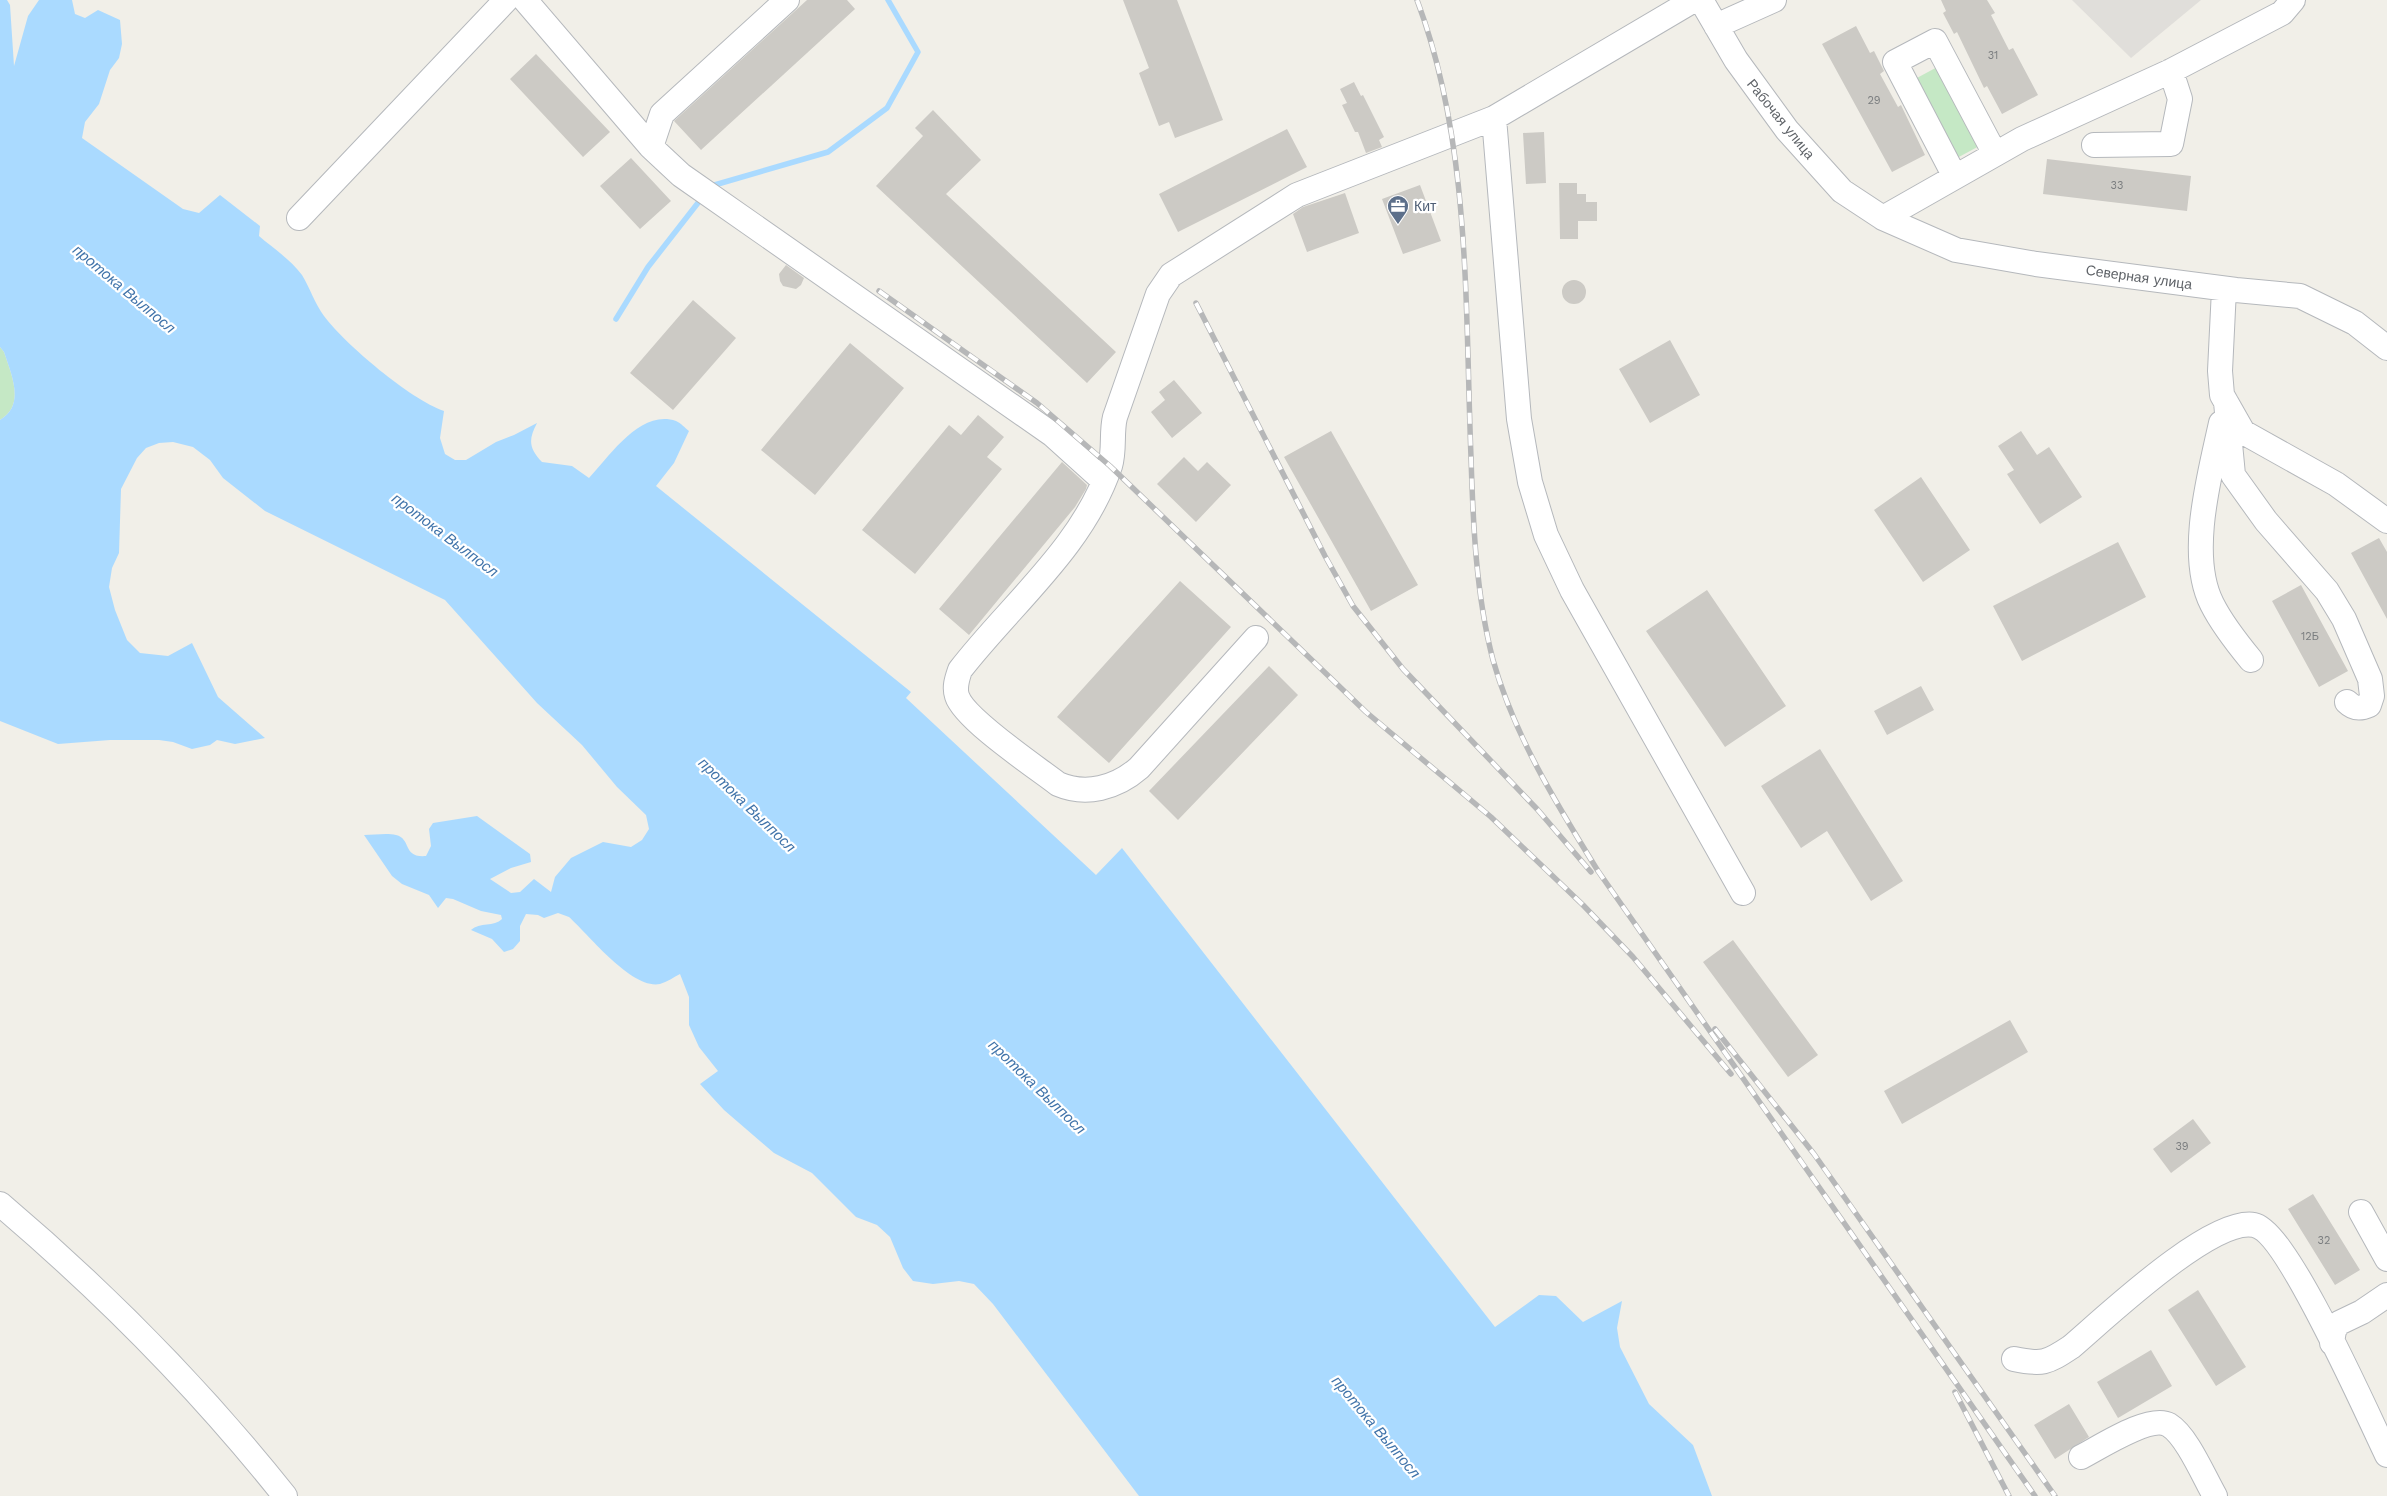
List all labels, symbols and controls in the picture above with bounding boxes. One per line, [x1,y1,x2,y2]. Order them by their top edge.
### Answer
house number: 31 [1988,49,1998,62]
street label: Рабочая улица [1744,76,1818,162]
house number: 29 [1867,94,1881,107]
house number: 33 [2111,179,2123,192]
office icon: Кит [1386,194,1410,225]
place label: Кит [1414,198,1437,214]
water label: протока Вылпосл [69,241,179,337]
street label: Северная улица [2085,262,2193,292]
water label: протока Вылпосл [388,489,502,581]
house number: 12Б [2301,630,2319,643]
water label: протока Вылпосл [695,754,800,856]
water label: протока Вылпосл [985,1036,1090,1138]
house number: 39 [2175,1140,2189,1153]
house number: 32 [2318,1234,2330,1247]
water label: протока Вылпосл [1328,1372,1424,1482]

